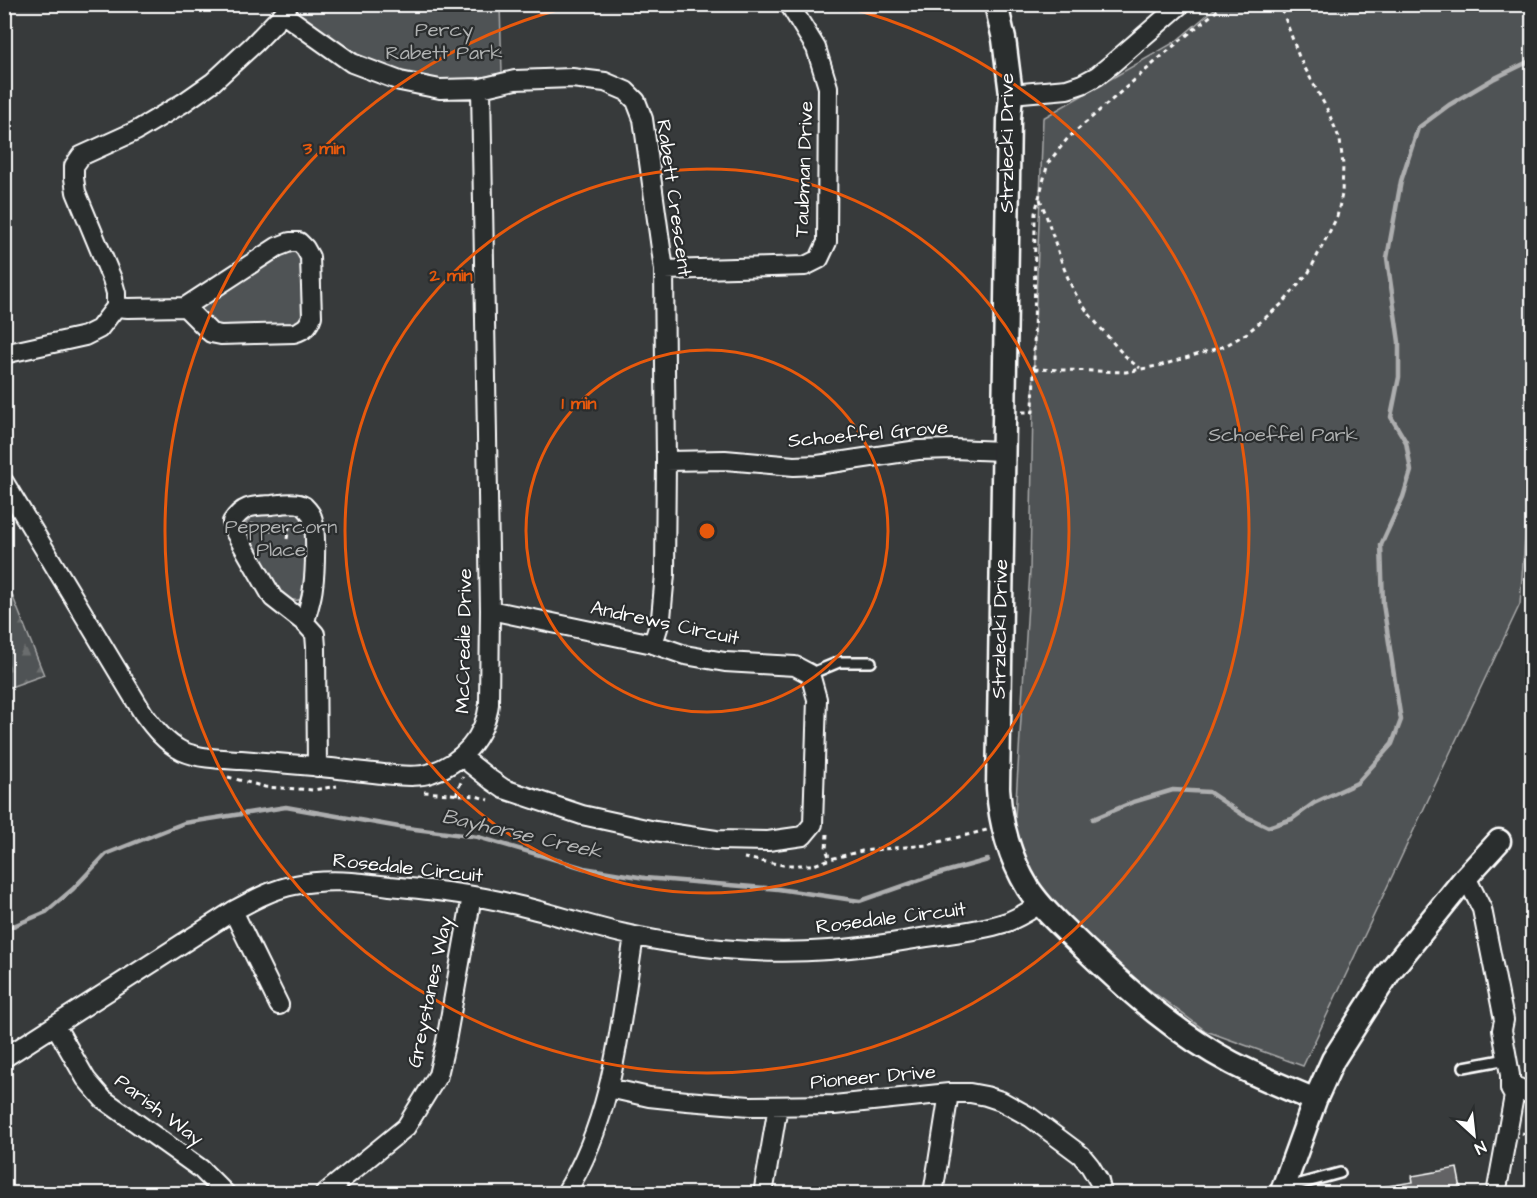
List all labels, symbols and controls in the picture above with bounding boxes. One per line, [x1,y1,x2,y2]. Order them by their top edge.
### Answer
park label: Percy Rabett Park [386,16,502,67]
street label: Strzlecki Drive [993,73,1021,213]
street label: Taubman Drive [788,100,820,237]
street label: Rabett Crescent [649,118,699,278]
text: 3 min [302,136,345,161]
text: 2 min [428,263,473,288]
text: 1 min [561,391,597,416]
street label: Schoeffel Grove [787,413,949,455]
park label: Schoeffel Park [1208,421,1358,449]
park label: Peppercorn Place [225,513,337,564]
centre of rings [697,521,717,541]
street label: Strzlecki Drive [985,559,1015,699]
street label: McCredie Drive [449,568,479,714]
street label: Andrews Circuit [588,594,742,652]
water label: Bayhorse Creek [439,802,606,868]
street label: Rosedale Circuit [331,846,485,890]
street label: Rosedale Circuit [814,895,968,941]
street label: Greystanes Way [400,914,461,1070]
street label: Pioneer Drive [809,1058,937,1096]
street label: Parish Way [108,1067,209,1154]
north arrow [1444,1105,1504,1165]
text: N [1471,1135,1490,1160]

